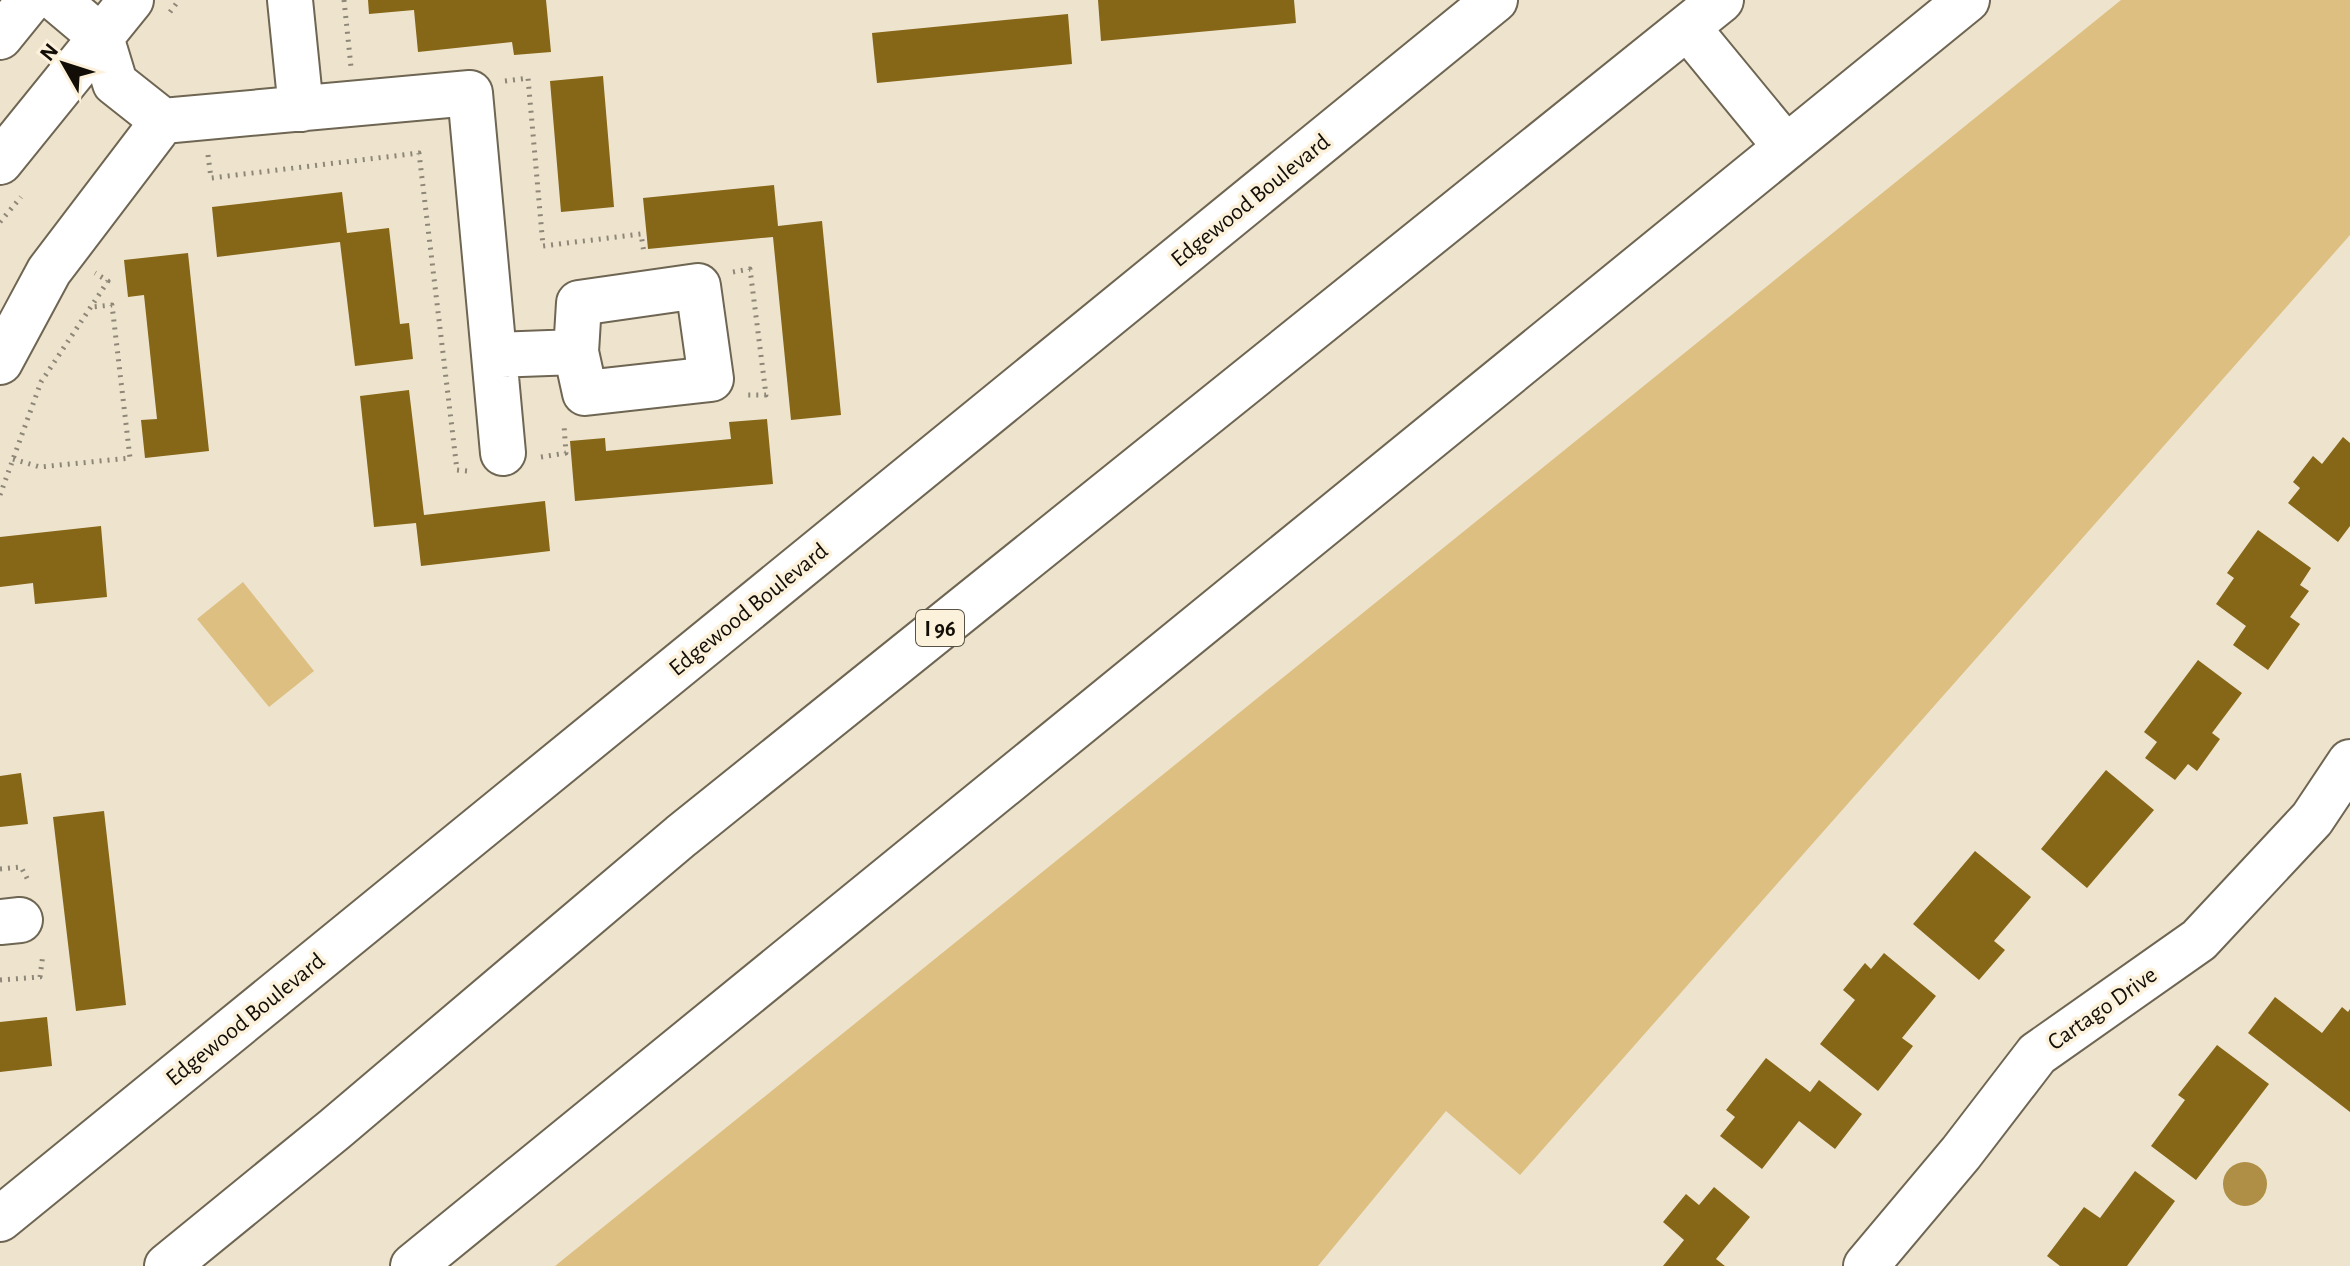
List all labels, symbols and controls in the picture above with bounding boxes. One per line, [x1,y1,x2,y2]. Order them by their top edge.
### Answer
north arrow [24,24,104,104]
text: N [36,39,63,65]
street label: Edgewood Boulevard [1167,130,1334,272]
street label: Edgewood Boulevard [665,539,832,681]
road number: I 96 [916,610,964,646]
street label: Edgewood Boulevard [162,949,329,1091]
street label: Cartago Drive [2044,963,2162,1055]

